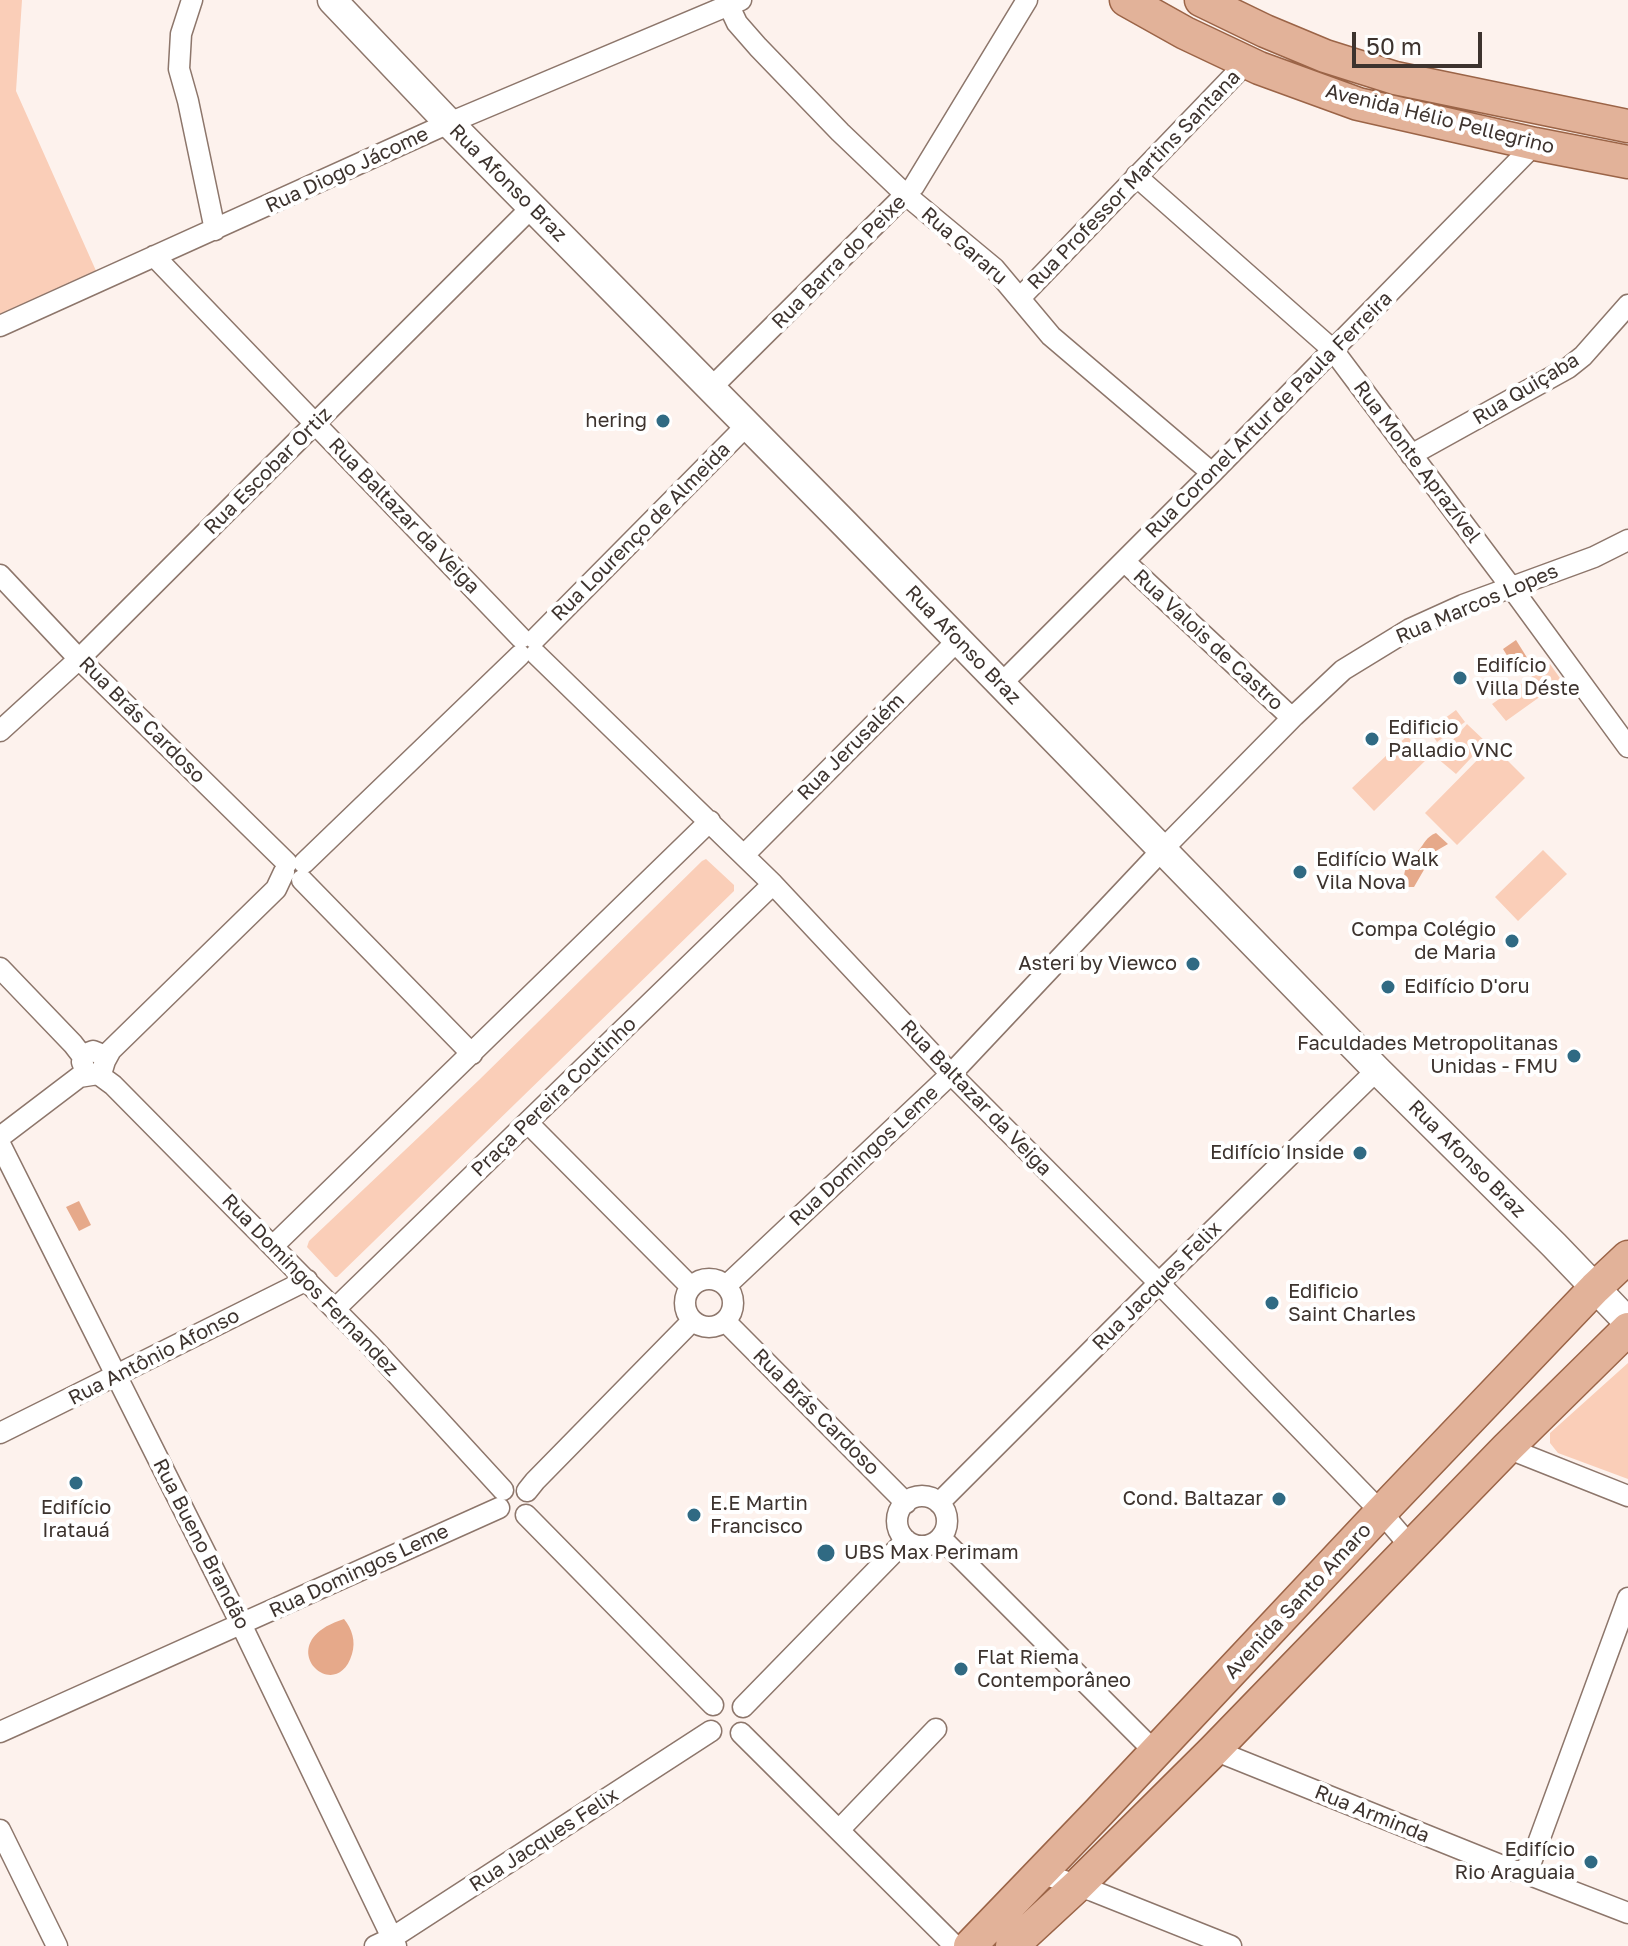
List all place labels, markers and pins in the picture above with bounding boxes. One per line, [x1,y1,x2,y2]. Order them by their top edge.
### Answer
place label: hering [585,409,647,433]
marker: hering [654,412,672,430]
place label: Edifício Villa Déste [1476,654,1580,701]
marker: Edifício Villa Déste [1451,669,1469,687]
place label: Edificio Palladio VNC [1388,716,1513,763]
marker: Edificio Palladio VNC [1363,730,1381,748]
place label: Edifício Walk Vila Nova [1316,848,1439,895]
marker: Edifício Walk Vila Nova [1291,863,1309,881]
place label: Compa Colégio de Maria [1351,918,1496,965]
marker: Compa Colégio de Maria [1503,932,1521,950]
place label: Asteri by Viewco [1018,952,1177,976]
marker: Asteri by Viewco [1184,955,1202,973]
place label: Edifício D'oru [1404,975,1530,999]
marker: Edifício D'oru [1379,978,1397,996]
place label: Faculdades Metropolitanas Unidas - FMU [1297,1032,1558,1079]
marker: Faculdades Metropolitanas Unidas - FMU [1565,1047,1583,1065]
place label: Edifício Inside [1210,1141,1344,1165]
marker: Edifício Inside [1351,1144,1369,1162]
place label: Edificio Saint Charles [1288,1280,1416,1327]
marker: Edificio Saint Charles [1263,1294,1281,1312]
marker: Edifício Iratauá [67,1474,85,1492]
place label: Cond. Baltazar [1123,1487,1263,1511]
marker: Cond. Baltazar [1270,1490,1288,1508]
place label: E.E Martin Francisco [710,1492,808,1539]
place label: Edifício Iratauá [41,1496,111,1543]
marker: E.E Martin Francisco [685,1506,703,1524]
place label: UBS Max Perimam [844,1541,1019,1565]
marker: UBS Max Perimam [815,1542,837,1564]
place label: Flat Riema Contemporâneo [977,1646,1131,1693]
marker: Flat Riema Contemporâneo [952,1660,970,1678]
place label: Edifício Rio Araguaia [1454,1838,1575,1885]
marker: Edifício Rio Araguaia [1582,1853,1600,1871]

